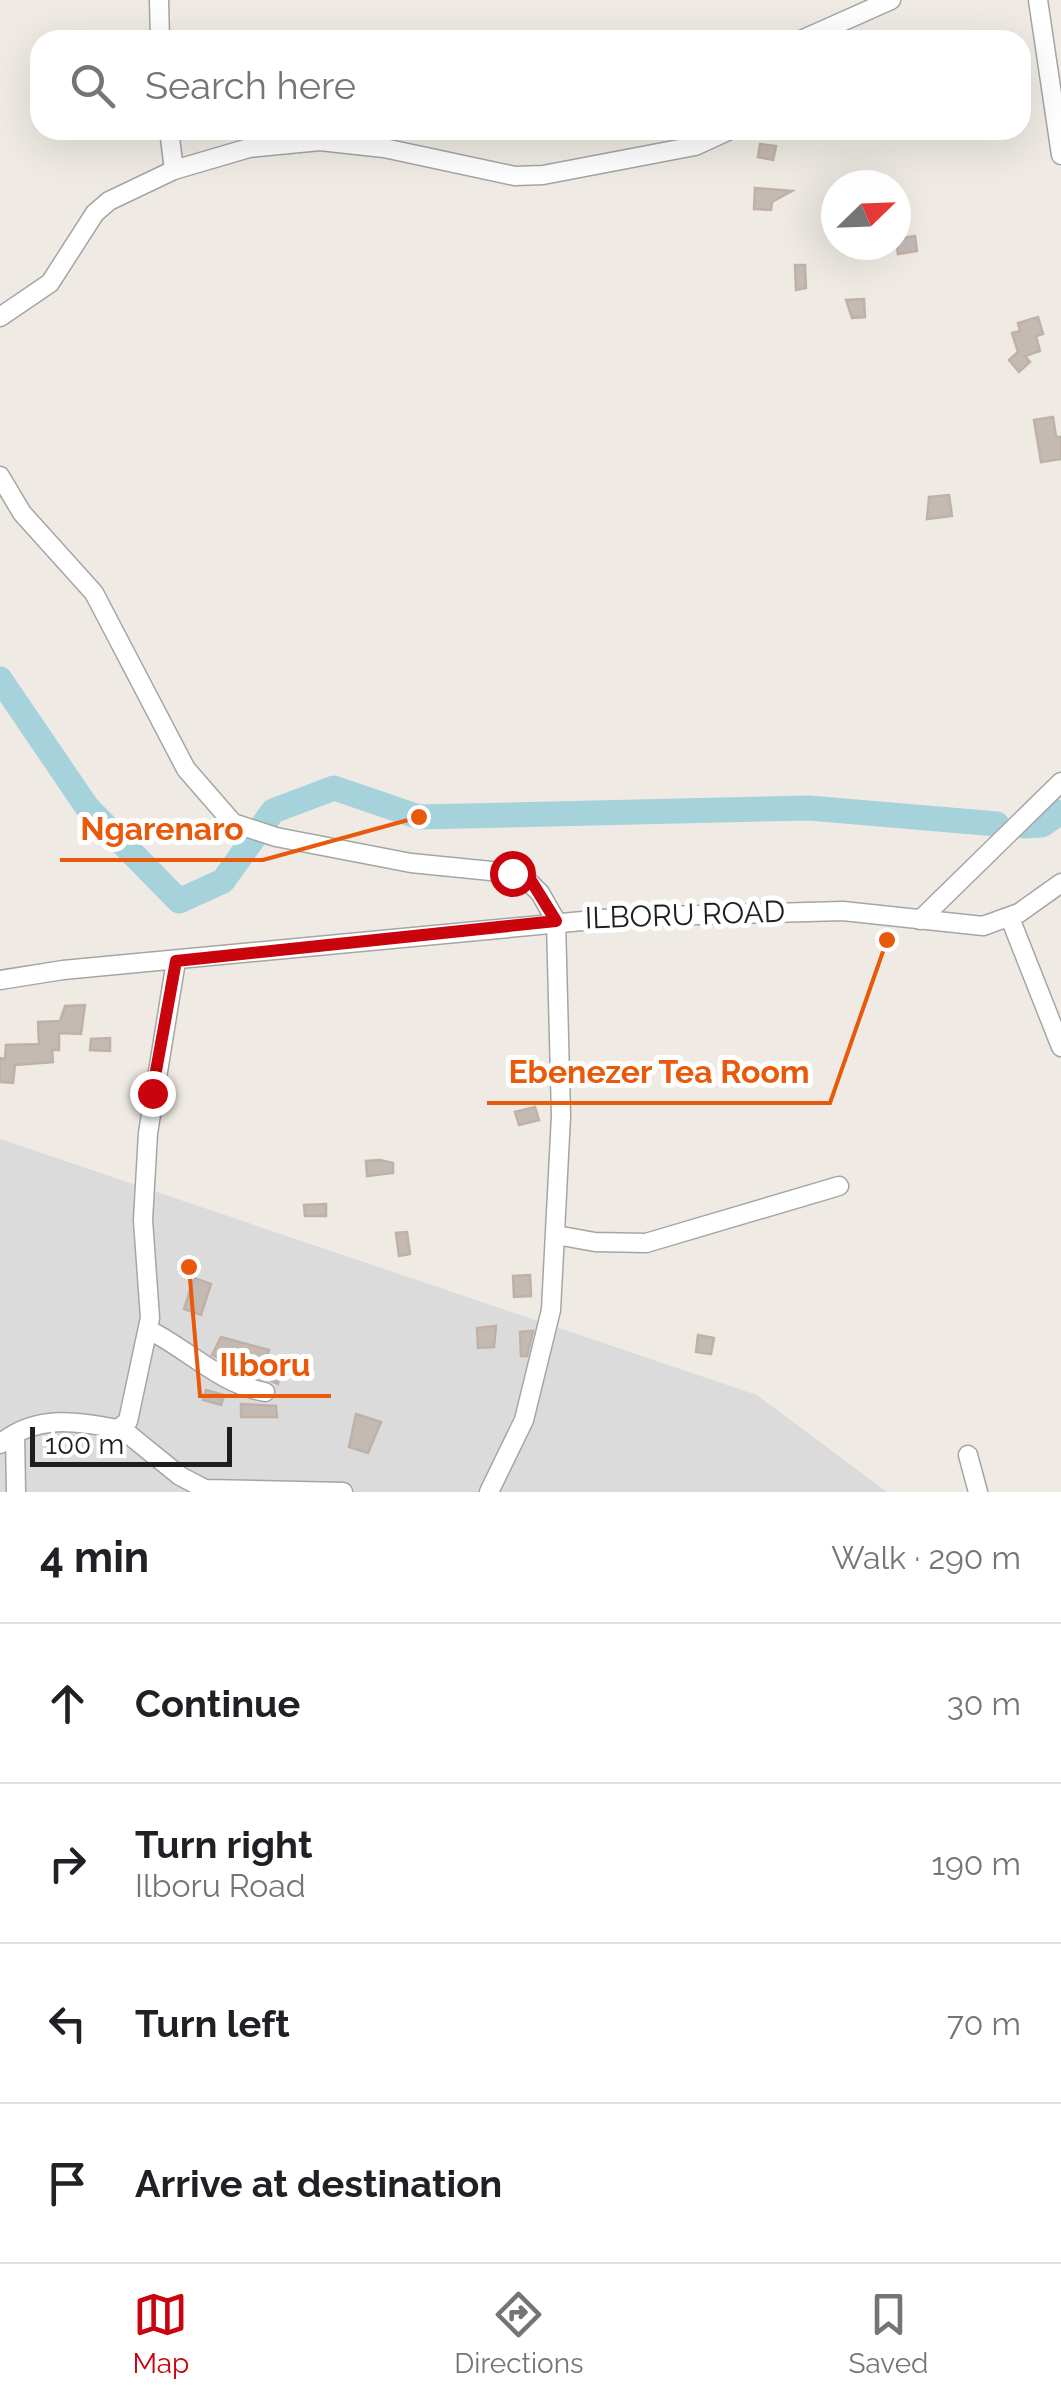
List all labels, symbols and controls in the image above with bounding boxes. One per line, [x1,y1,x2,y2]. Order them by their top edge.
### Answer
search box [30,30,1031,140]
icon: search [65,58,120,113]
text: Search here [145,63,356,108]
north arrow [821,170,911,260]
callout: Ngarenaro [60,798,263,860]
text: Ngarenaro [80,810,244,847]
route start [490,851,536,897]
street label: ILBORU ROAD [584,894,786,935]
callout: Ebenezer Tea Room [487,1041,830,1103]
text: Ebenezer Tea Room [508,1053,810,1090]
route end [130,1071,176,1117]
callout: Ilboru [200,1334,331,1396]
text: Ilboru [219,1346,311,1383]
scale bar [30,1422,232,1466]
text: 100 m [45,1428,124,1461]
text: 4 min [40,1533,149,1582]
text: Walk · 290 m [831,1539,1021,1576]
icon: ahead [40,1676,95,1731]
text: Continue [135,1681,300,1726]
text: 30 m [947,1685,1021,1722]
text: Turn right [135,1822,312,1867]
icon: right [40,1836,95,1891]
text: 190 m [931,1845,1021,1882]
text: Ilboru Road [135,1867,306,1904]
icon: left [40,1996,95,2051]
text: Turn left [135,2001,290,2046]
text: 70 m [947,2005,1021,2042]
icon: arrive [40,2156,95,2211]
text: Arrive at destination [135,2161,502,2206]
tab: Map [132,2287,189,2380]
tab: Directions [454,2287,584,2380]
tab: Saved [848,2287,929,2380]

